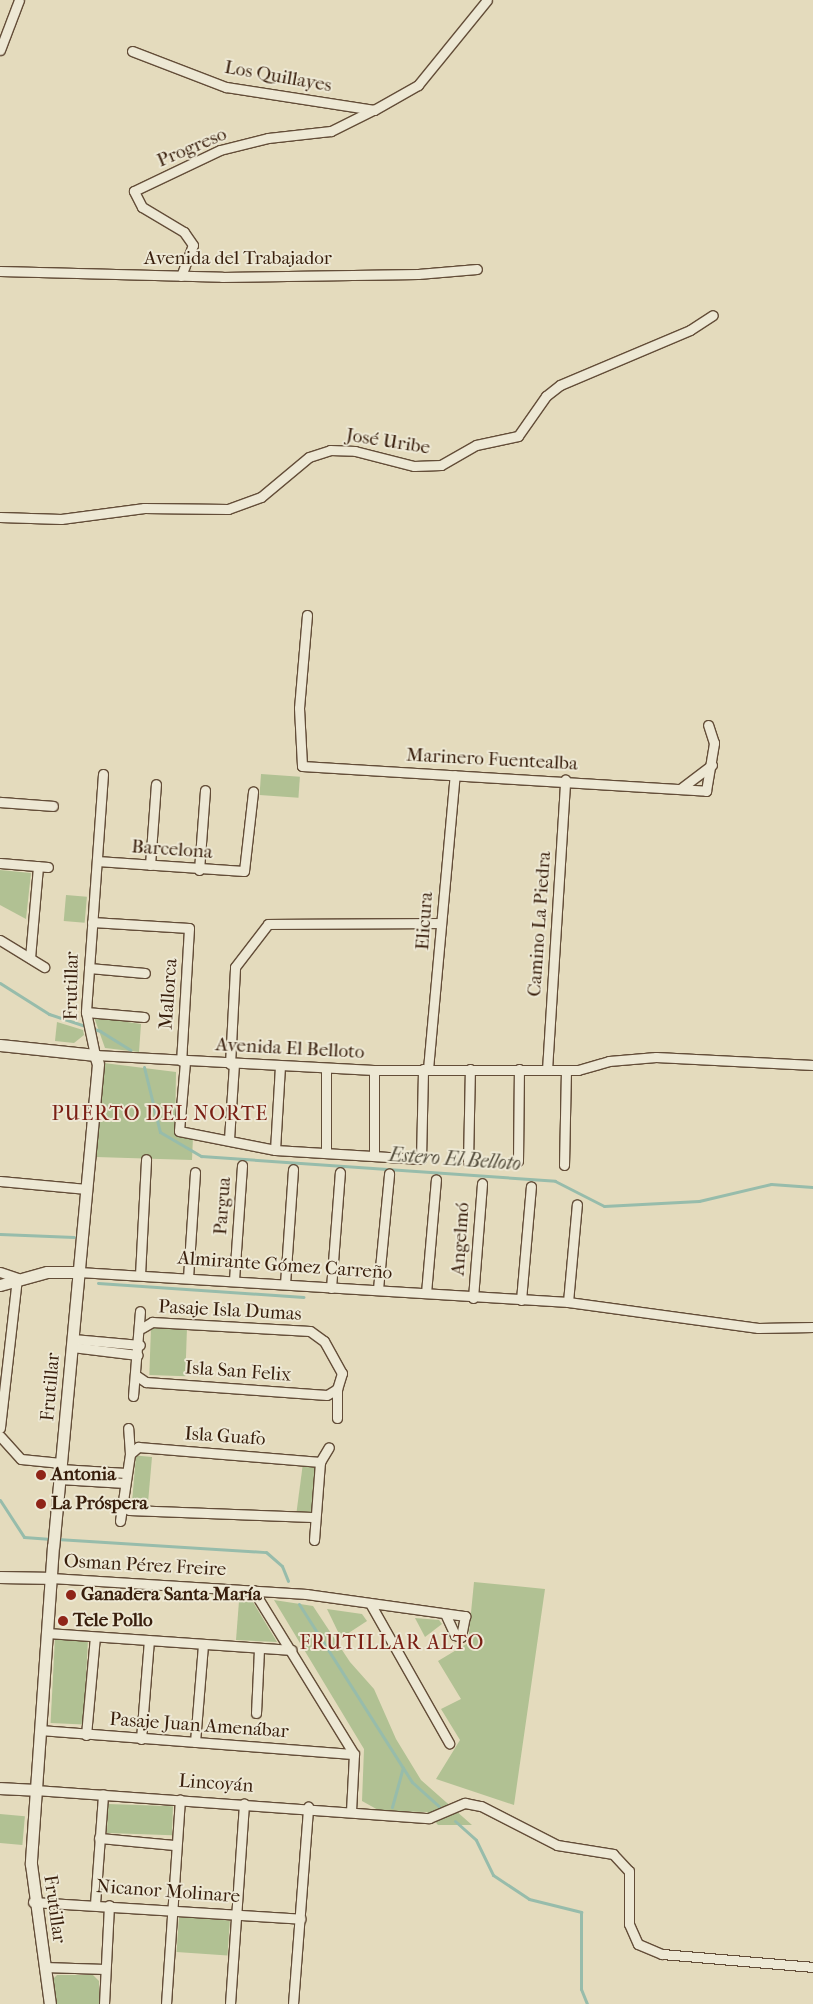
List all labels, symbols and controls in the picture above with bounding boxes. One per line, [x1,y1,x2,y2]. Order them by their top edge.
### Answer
street label: Los Quillayes [223,56,333,98]
street label: Progreso [154,123,230,173]
street label: Avenida del Trabajador [144,248,332,270]
street label: José Uribe [344,424,432,460]
street label: Marinero Fuentealba [406,744,578,776]
street label: Barcelona [131,836,213,864]
street label: Camino La Piedra [524,851,556,997]
street label: Elicura [412,891,438,951]
street label: Frutillar [60,951,84,1021]
street label: Mallorca [155,958,183,1030]
street label: Avenida El Belloto [215,1034,365,1064]
district label: PUERTO DEL NORTE [50,1101,270,1125]
water label: Estero El Belloto [388,1142,522,1176]
street label: Pargua [210,1176,236,1236]
street label: Angelmó [447,1202,475,1276]
street label: Almirante Gómez Carreño [177,1247,393,1285]
street label: Pasaje Isla Dumas [158,1296,302,1326]
street label: Frutillar [37,1352,65,1422]
street label: Isla San Felix [184,1357,292,1387]
street label: Isla Guafo [184,1423,266,1451]
place label: Antonia [51,1464,116,1486]
marker: Antonia [35,1469,47,1481]
place label: La Próspera [51,1493,148,1515]
marker: La Próspera [35,1498,47,1510]
street label: Osman Pérez Freire [63,1550,227,1582]
place label: Ganadera Santa María [81,1584,262,1606]
marker: Ganadera Santa María [65,1589,77,1601]
place label: Tele Pollo [73,1610,153,1632]
marker: Tele Pollo [57,1615,69,1627]
district label: FRUTILLAR ALTO [298,1630,486,1654]
street label: Pasaje Juan Amenábar [109,1708,289,1744]
street label: Lincoyán [178,1770,254,1798]
street label: Frutillar [38,1873,70,1945]
street label: Nicanor Molinare [95,1876,241,1908]

